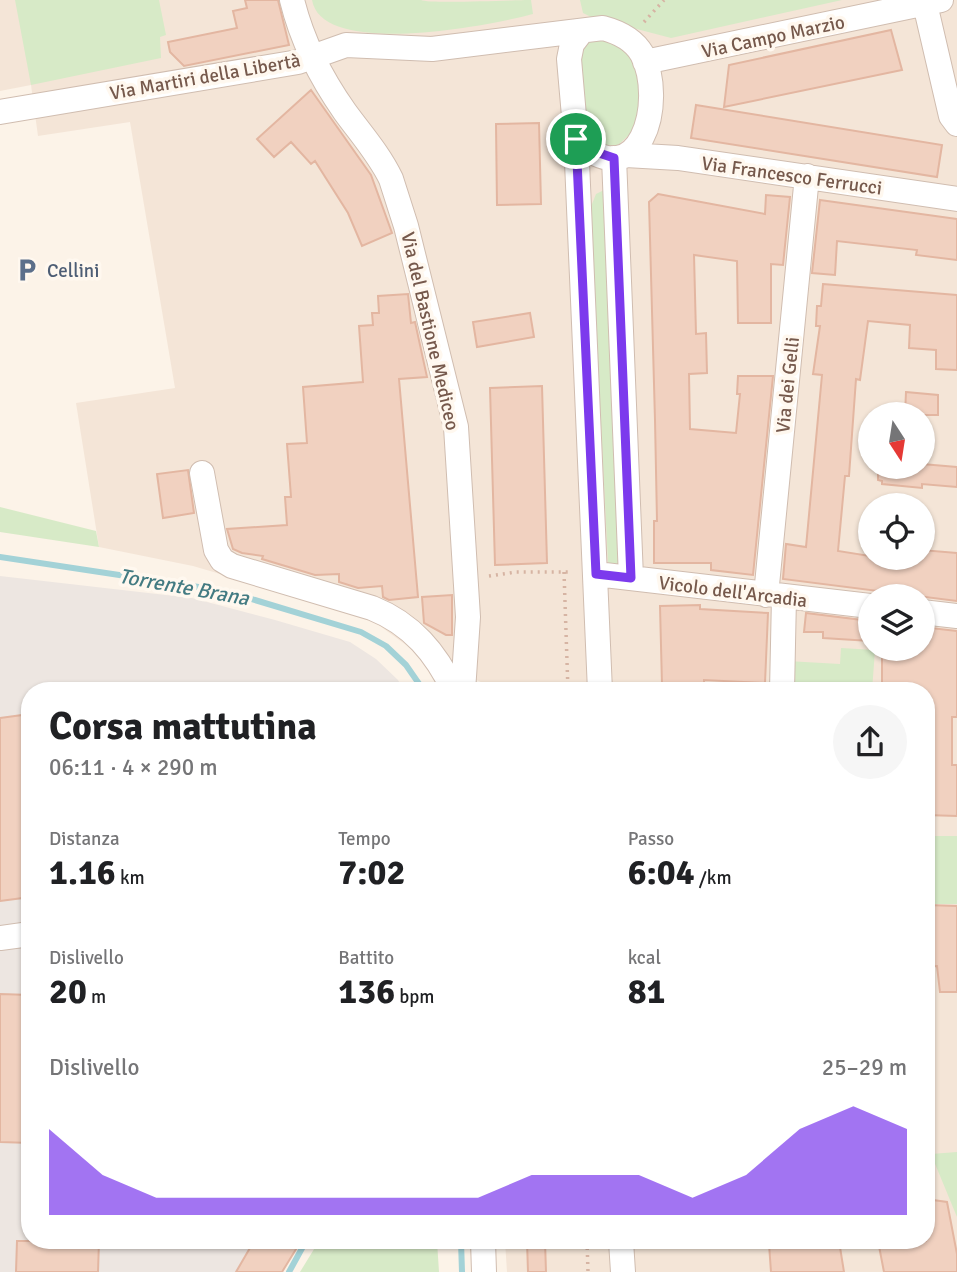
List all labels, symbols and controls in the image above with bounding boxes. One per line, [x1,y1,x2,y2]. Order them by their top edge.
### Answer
street label: Via Campo Marzio [699,10,847,64]
street label: Via Martiri della Libertà [108,48,302,106]
pin [546,109,606,169]
icon: arrive [557,120,595,158]
street label: Via Francesco Ferrucci [700,151,884,201]
street label: Via del Bastione Mediceo [396,230,465,433]
parking icon: Cellini [13,256,41,284]
place label: Cellini [47,259,99,283]
street label: Via dei Gelli [771,336,805,434]
north arrow [858,402,934,480]
map controls [858,402,935,661]
button: locate [858,493,935,570]
water label: Torrente Brana [117,563,252,611]
street label: Vicolo dell'Arcadia [657,571,809,613]
button: layers [858,584,935,661]
text: Corsa mattutina [49,703,317,750]
button: share [833,705,907,779]
text: 06:11 · 4 × 290 m [49,753,218,782]
text: Distanza [49,827,120,851]
text: Tempo [338,827,391,851]
text: Passo [628,827,674,851]
text: 1.16 [49,851,116,894]
text: 7:02 [338,851,405,894]
text: 6:04 [628,851,695,894]
text: km [116,866,145,890]
text: /km [695,866,732,890]
text: Dislivello [49,946,124,970]
text: Battito [338,946,394,970]
text: kcal [628,946,661,970]
text: 20 [49,970,87,1013]
text: 136 [338,970,395,1013]
text: 81 [628,970,665,1013]
text: m [87,985,106,1009]
text: bpm [395,985,434,1009]
text: Dislivello [49,1053,140,1082]
text: 25–29 m [822,1053,907,1082]

